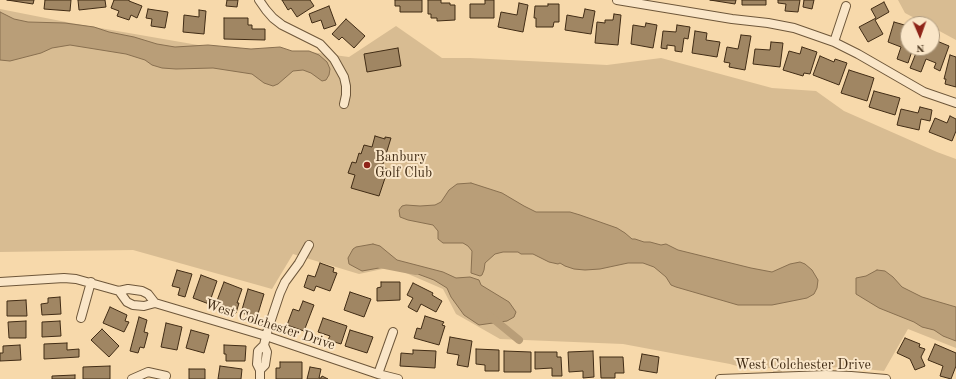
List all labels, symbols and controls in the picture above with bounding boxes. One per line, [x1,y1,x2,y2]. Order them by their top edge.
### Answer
north arrow [900,16,940,56]
text: N [916,42,925,53]
place label: Banbury Golf Club [375,149,432,182]
marker: Banbury Golf Club [362,160,372,170]
street label: West Colchester Drive [203,296,337,354]
street label: West Colchester Drive [735,357,871,373]

